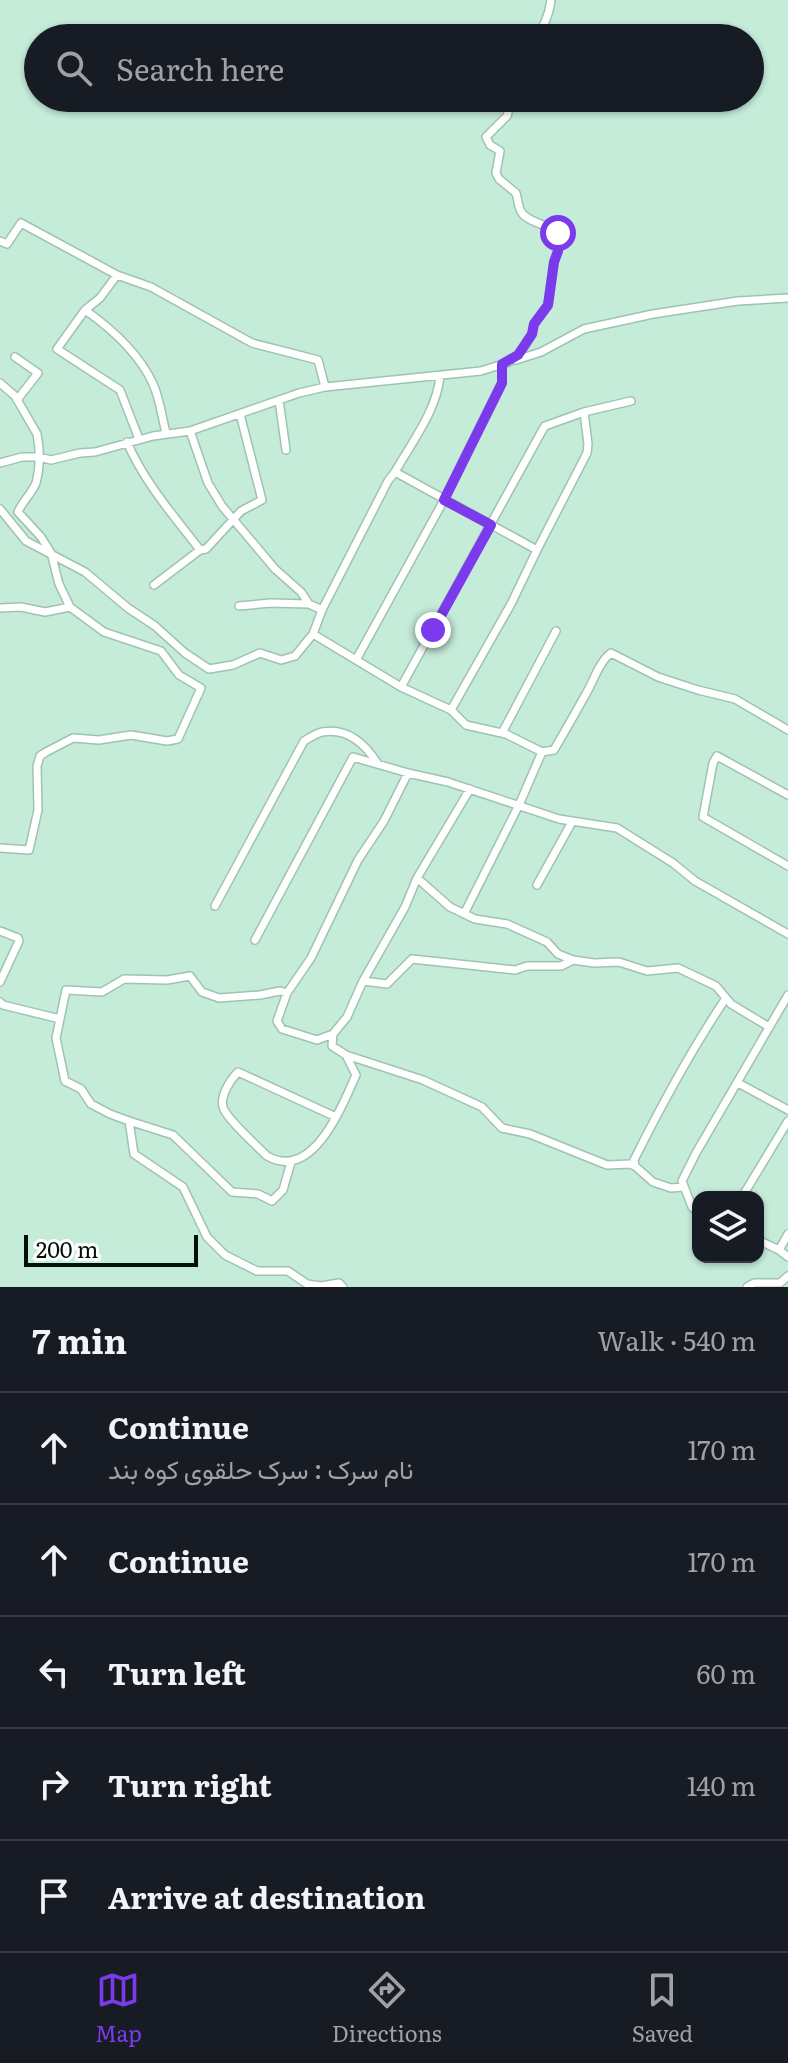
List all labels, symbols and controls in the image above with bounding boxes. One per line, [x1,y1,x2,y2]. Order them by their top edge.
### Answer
search box [24,24,764,112]
icon: search [52,46,96,90]
text: Search here [116,46,284,90]
route start [540,215,576,251]
route end [415,612,451,648]
map controls [692,1191,764,1263]
button: layers [692,1191,764,1263]
scale bar [24,1231,198,1267]
text: 200 m [36,1232,98,1265]
text: 7 min [32,1314,127,1364]
text: Walk · 540 m [597,1320,756,1359]
text: Continue [108,1404,249,1448]
icon: ahead [32,1426,76,1470]
text: 170 m [688,1429,756,1468]
text: نام سرک : سرک حلقوی کوه بند [108,1448,413,1487]
icon: ahead [32,1538,76,1582]
text: Continue [108,1538,249,1582]
text: 170 m [688,1541,756,1580]
icon: left [32,1650,76,1694]
text: Turn left [108,1650,246,1694]
text: 60 m [697,1653,756,1692]
icon: right [32,1762,76,1806]
text: Turn right [108,1762,272,1806]
text: 140 m [687,1765,756,1804]
icon: arrive [32,1874,76,1918]
text: Arrive at destination [108,1874,425,1918]
tab: Map [95,1968,142,2049]
tab: Directions [332,1968,442,2049]
tab: Saved [632,1968,693,2049]

